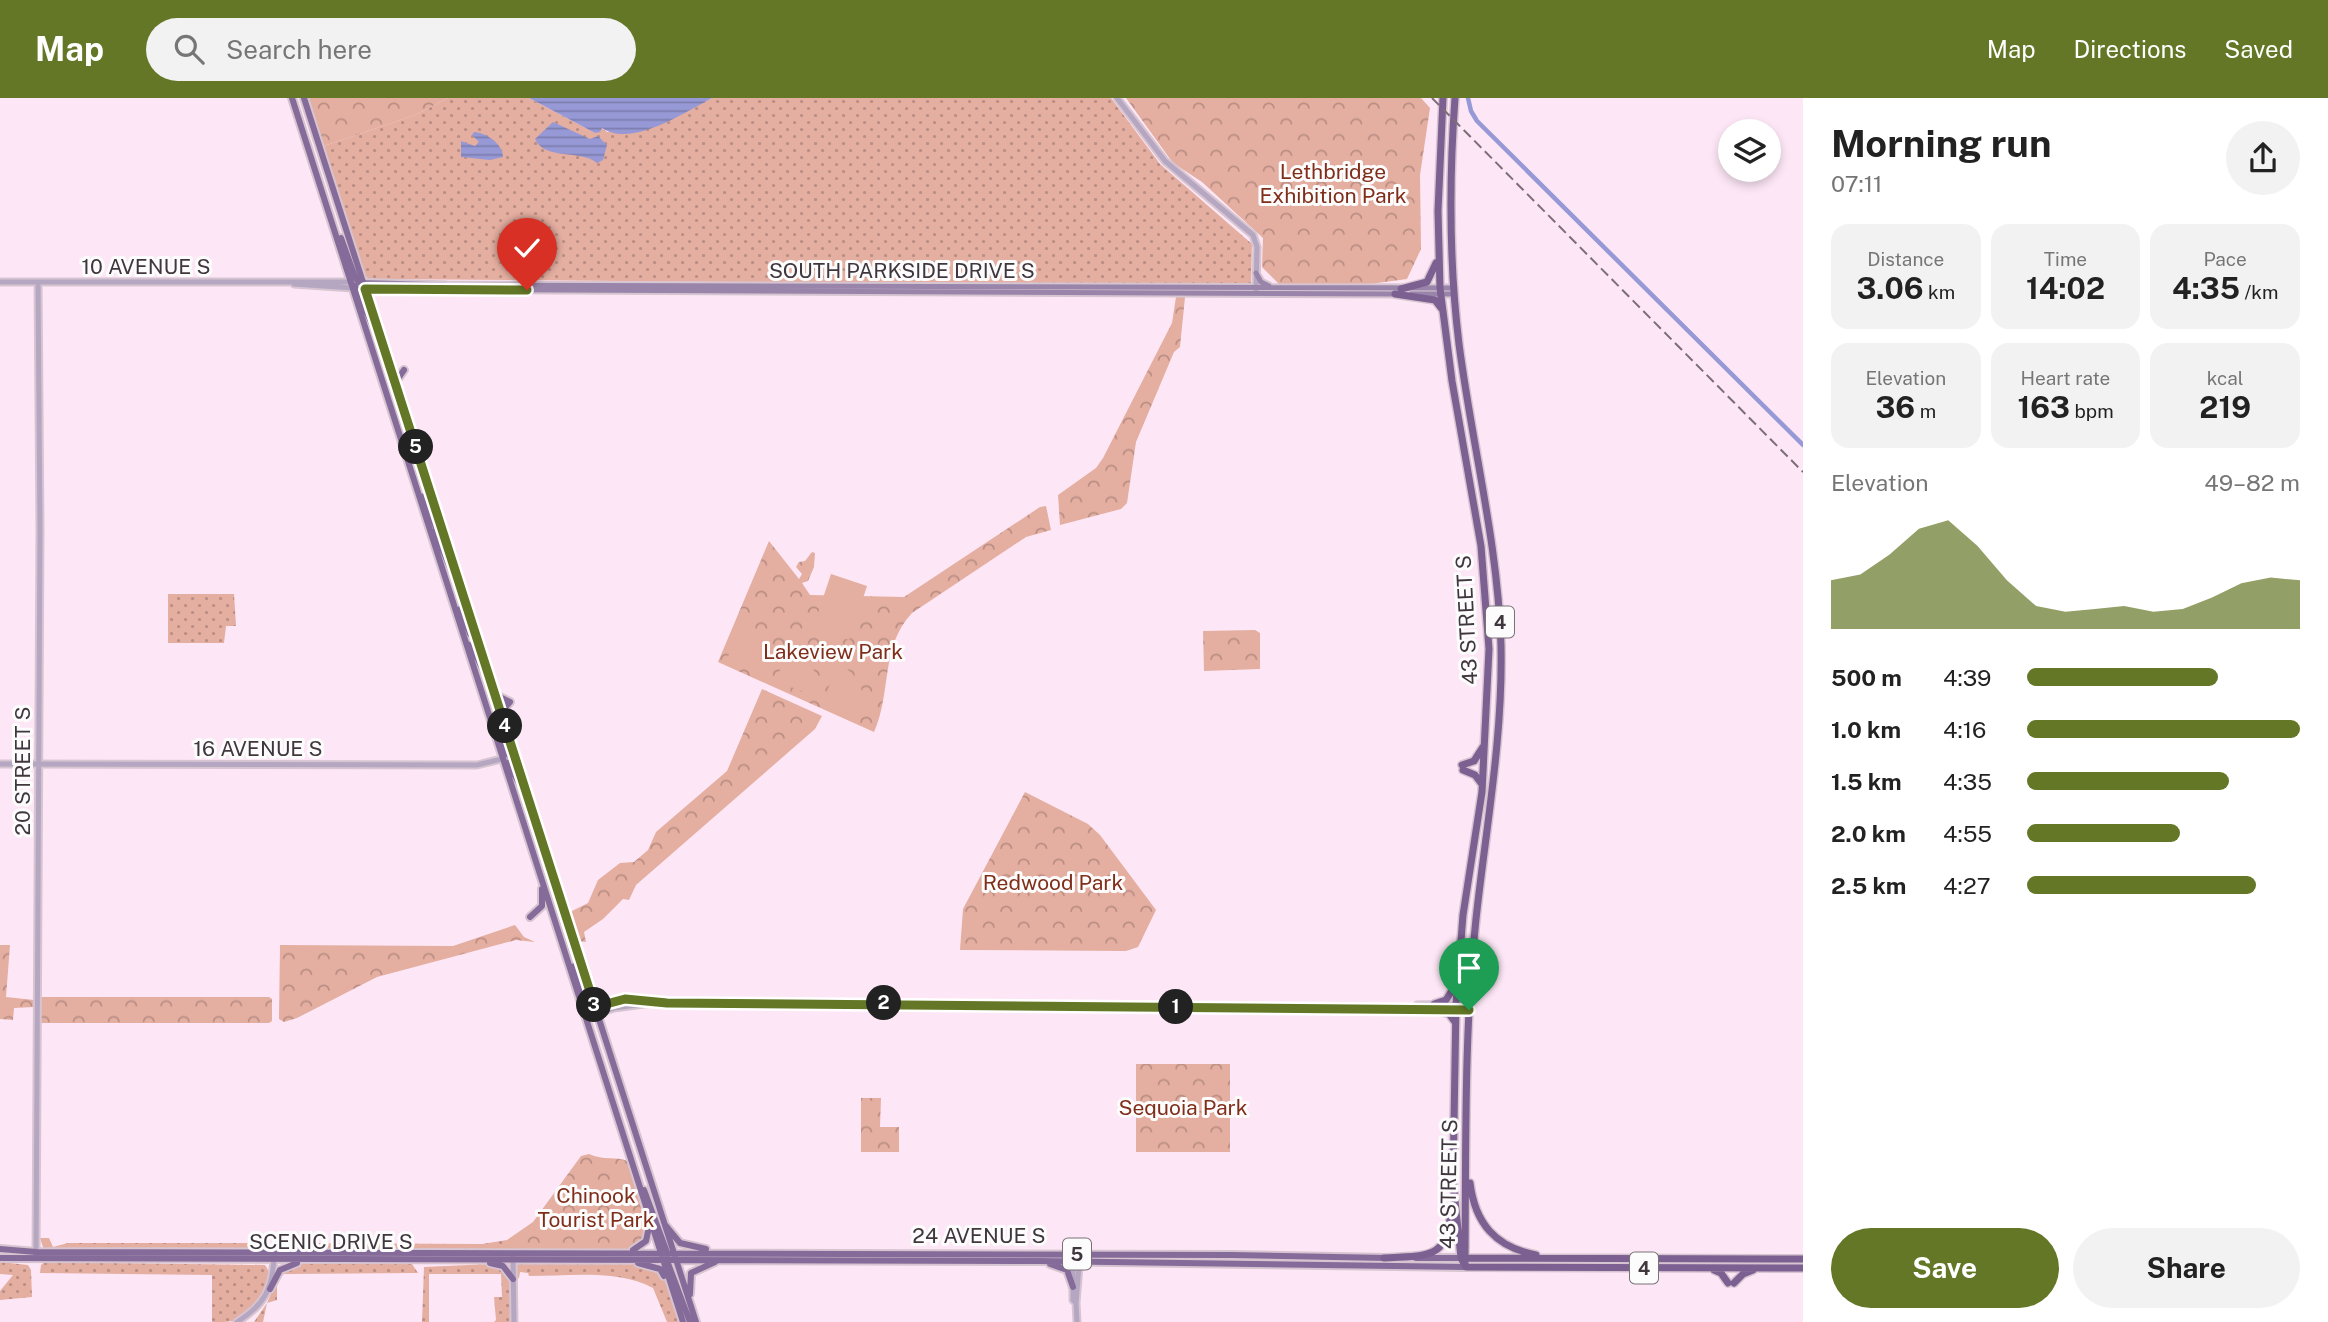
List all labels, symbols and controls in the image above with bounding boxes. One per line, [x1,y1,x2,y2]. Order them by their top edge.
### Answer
search box [146,18,636,81]
text: Map [35,30,104,68]
icon: search [170,30,208,68]
text: Search here [226,34,372,65]
text: Map [1987,35,2036,63]
text: Directions [2074,35,2186,63]
text: Saved [2224,35,2293,63]
map controls [1718,119,1781,182]
button: layers [1718,119,1781,182]
text: Morning run [1831,121,2052,166]
button: share [2226,121,2300,195]
park label: Lethbridge Exhibition Park [1259,159,1407,208]
text: 07:11 [1831,170,1882,197]
pin [497,218,557,290]
icon: check [508,229,546,267]
text: Distance [1867,248,1944,270]
text: Time [2044,248,2087,270]
text: Pace [2203,248,2247,270]
street label: 10 AVENUE S [82,254,210,279]
street label: SOUTH PARKSIDE DRIVE S [769,258,1035,283]
text: 3.06 [1856,270,1924,306]
text: 14:02 [2026,270,2105,306]
text: 4:35 [2172,270,2240,306]
text: km [1924,281,1955,303]
text: /km [2240,281,2278,303]
text: Elevation [1866,367,1946,389]
text: Heart rate [2021,367,2110,389]
text: kcal [2207,367,2244,389]
text: 36 [1875,389,1915,425]
text: 163 [2017,389,2070,425]
text: 219 [2199,389,2251,425]
text: m [1915,400,1936,422]
text: bpm [2070,400,2114,422]
pin: 5 [398,430,434,464]
text: 5 [409,435,422,457]
text: Elevation [1831,469,1929,496]
text: 49–82 m [2204,469,2300,496]
street label: 43 STREET S [1451,554,1482,686]
road number: 4 [1486,607,1514,638]
park label: Lakeview Park [763,639,903,664]
text: 500 m [1831,664,1902,691]
text: 4:39 [1943,664,1991,691]
street label: 20 STREET S [10,706,35,836]
pin: 4 [488,708,522,744]
text: 4 [498,714,511,736]
text: 1.0 km [1831,716,1901,743]
text: 4:16 [1943,716,1986,743]
street label: 16 AVENUE S [193,736,323,761]
text: 1.5 km [1831,768,1902,795]
text: 4:35 [1943,768,1992,795]
text: 2.0 km [1831,820,1906,847]
text: 4:55 [1943,820,1992,847]
park label: Redwood Park [983,870,1124,895]
text: 2.5 km [1831,872,1906,899]
text: 4:27 [1943,872,1991,899]
pin [1439,938,1499,1010]
icon: arrive [1450,949,1488,987]
pin: 2 [866,986,902,1020]
pin: 3 [576,988,612,1023]
pin: 1 [1158,990,1194,1024]
text: 2 [877,991,890,1013]
text: 3 [587,993,600,1015]
text: 1 [1171,995,1180,1017]
park label: Sequoia Park [1118,1095,1248,1120]
street label: 43 STREET S [1435,1119,1462,1249]
park label: Chinook Tourist Park [537,1183,655,1232]
street label: 24 AVENUE S [912,1223,1046,1248]
button: Save [1831,1228,2059,1308]
button: Share [2073,1228,2300,1308]
street label: SCENIC DRIVE S [249,1229,413,1254]
road number: 5 [1063,1238,1091,1270]
road number: 4 [1630,1252,1658,1284]

